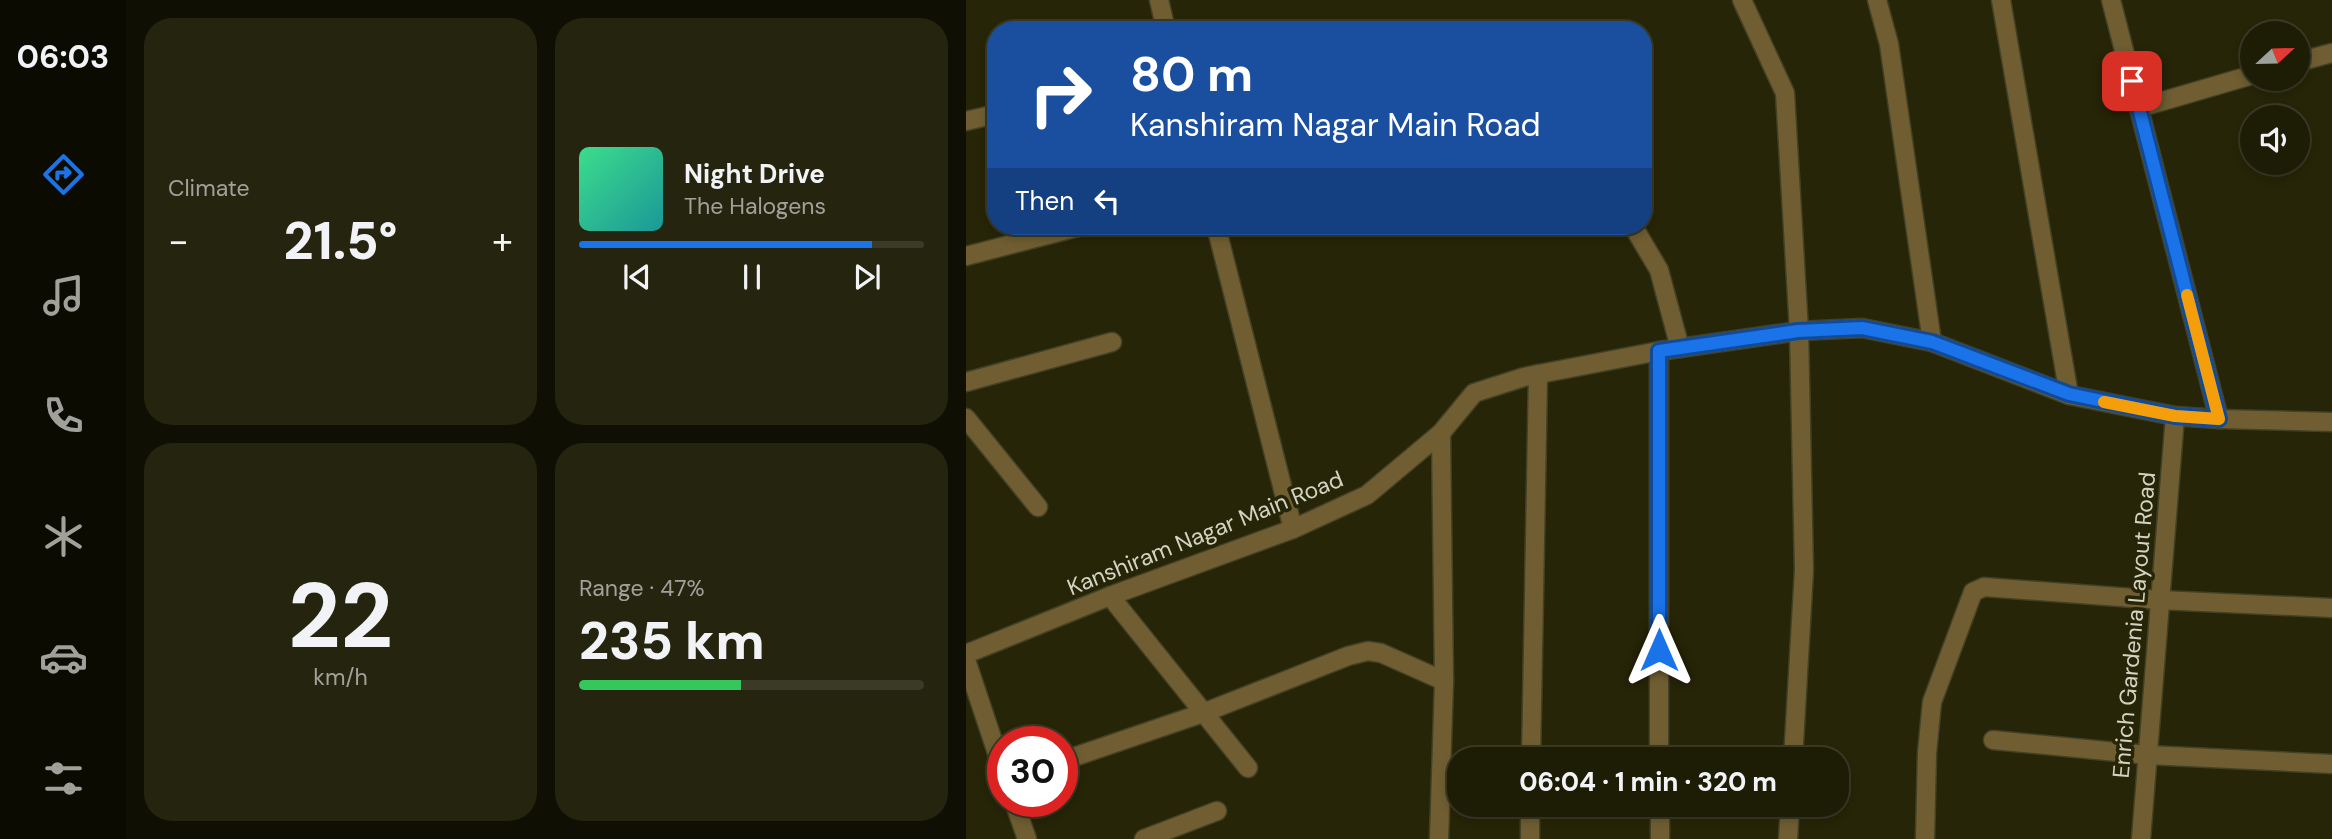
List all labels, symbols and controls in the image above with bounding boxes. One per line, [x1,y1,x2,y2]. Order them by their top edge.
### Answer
north arrow [2240,21,2310,91]
map controls [2240,21,2310,175]
text: 06:03 [17,36,109,78]
text: 80 m [1130,42,1253,106]
icon: right [1015,49,1106,140]
pin [2102,51,2162,111]
icon: arrive [2113,62,2151,100]
text: Kanshiram Nagar Main Road [1130,104,1541,146]
button: sound [2240,105,2310,175]
icon: directions [39,150,88,199]
text: Night Drive [684,157,825,191]
text: Climate [168,173,250,203]
icon: left [1088,182,1126,220]
text: Then [1015,184,1074,218]
text: The Halogens [684,191,826,221]
text: 21.5° [283,207,398,275]
text: − [168,216,189,266]
text: + [492,216,513,266]
icon: previous [618,258,656,296]
icon: pause [733,258,771,296]
icon: next [848,258,886,296]
icon: music [39,271,88,320]
icon: phone [39,391,88,440]
street label: Kanshiram Nagar Main Road [1063,464,1347,602]
street label: Enrich Gardenia Layout Road [2106,471,2162,779]
icon: climate [39,512,88,561]
text: 22 [288,557,393,675]
text: Range · 47% [579,573,705,603]
text: 235 km [579,607,765,675]
position arrow [1622,613,1696,687]
icon: car [39,633,88,682]
text: km/h [313,662,368,692]
speed limit sign: 30 [987,726,1078,817]
icon: filters [39,754,88,803]
text: 06:04 · 1 min · 320 m [1519,765,1777,799]

